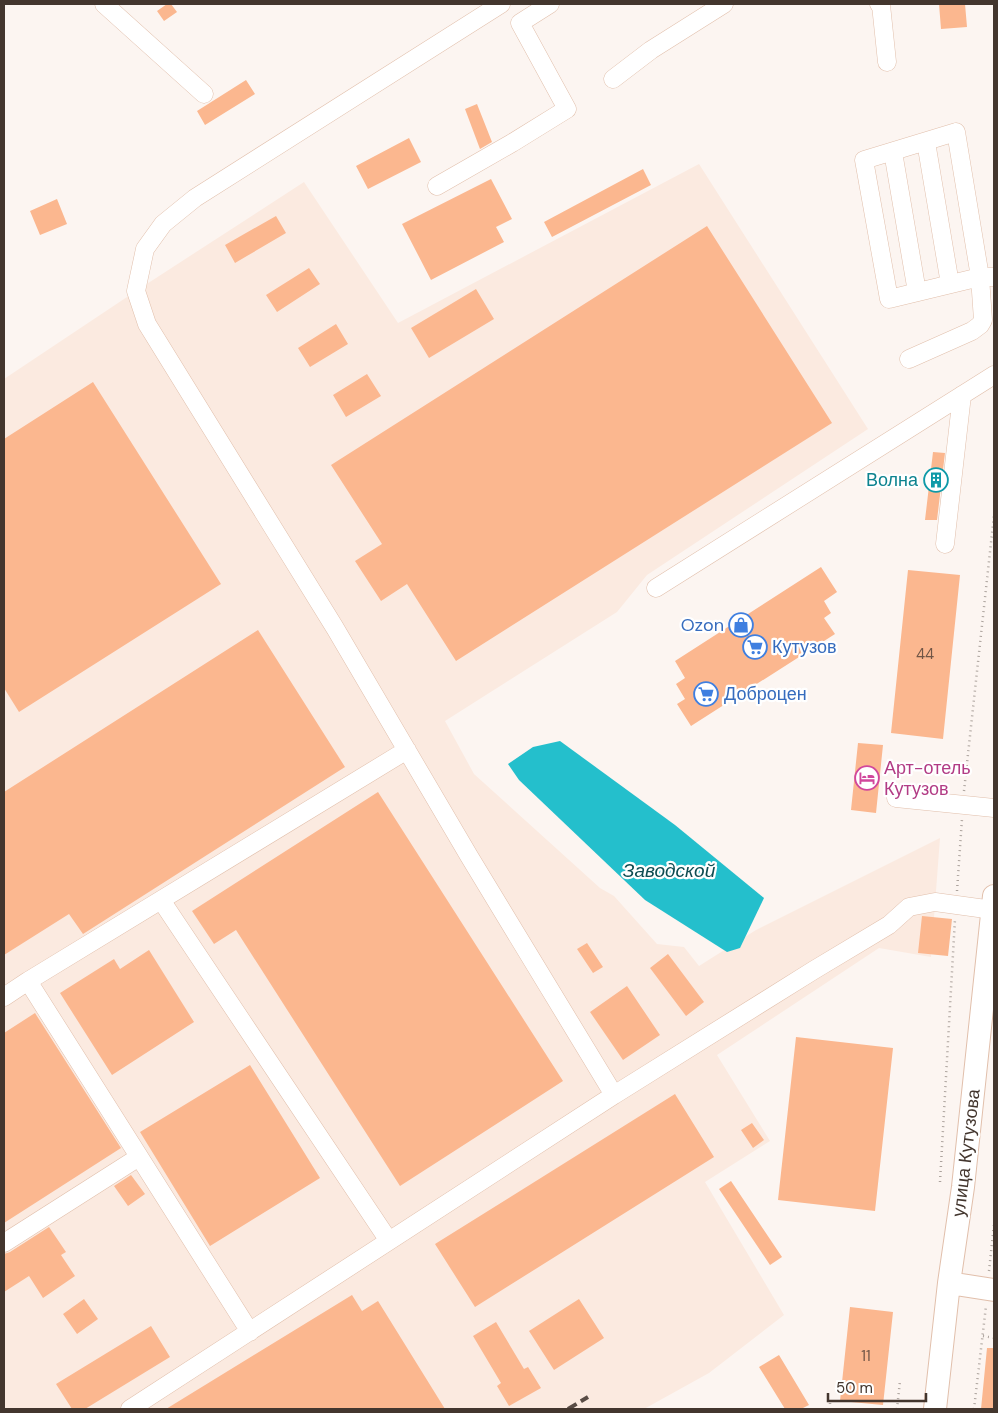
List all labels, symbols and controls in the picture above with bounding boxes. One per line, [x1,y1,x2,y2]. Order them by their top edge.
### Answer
building icon: Волна [923,467,949,493]
place label: Волна [866,468,919,492]
shop icon: Ozon [728,612,754,638]
place label: Ozon [681,613,724,637]
supermarket icon: Кутузов [742,634,768,660]
place label: Кутузов [772,635,837,659]
house number: 44 [916,644,934,664]
supermarket icon: Доброцен [693,681,719,707]
place label: Доброцен [724,682,807,706]
place label: Арт-отель Кутузов [884,756,971,801]
hotel icon: Арт-отель Кутузов [854,765,880,791]
water label: Заводской [623,858,716,883]
street label: улица Кутузова [946,1087,986,1218]
house number: 11 [861,1346,871,1366]
scale bar [828,1370,926,1402]
text: 50 m [836,1378,873,1398]

